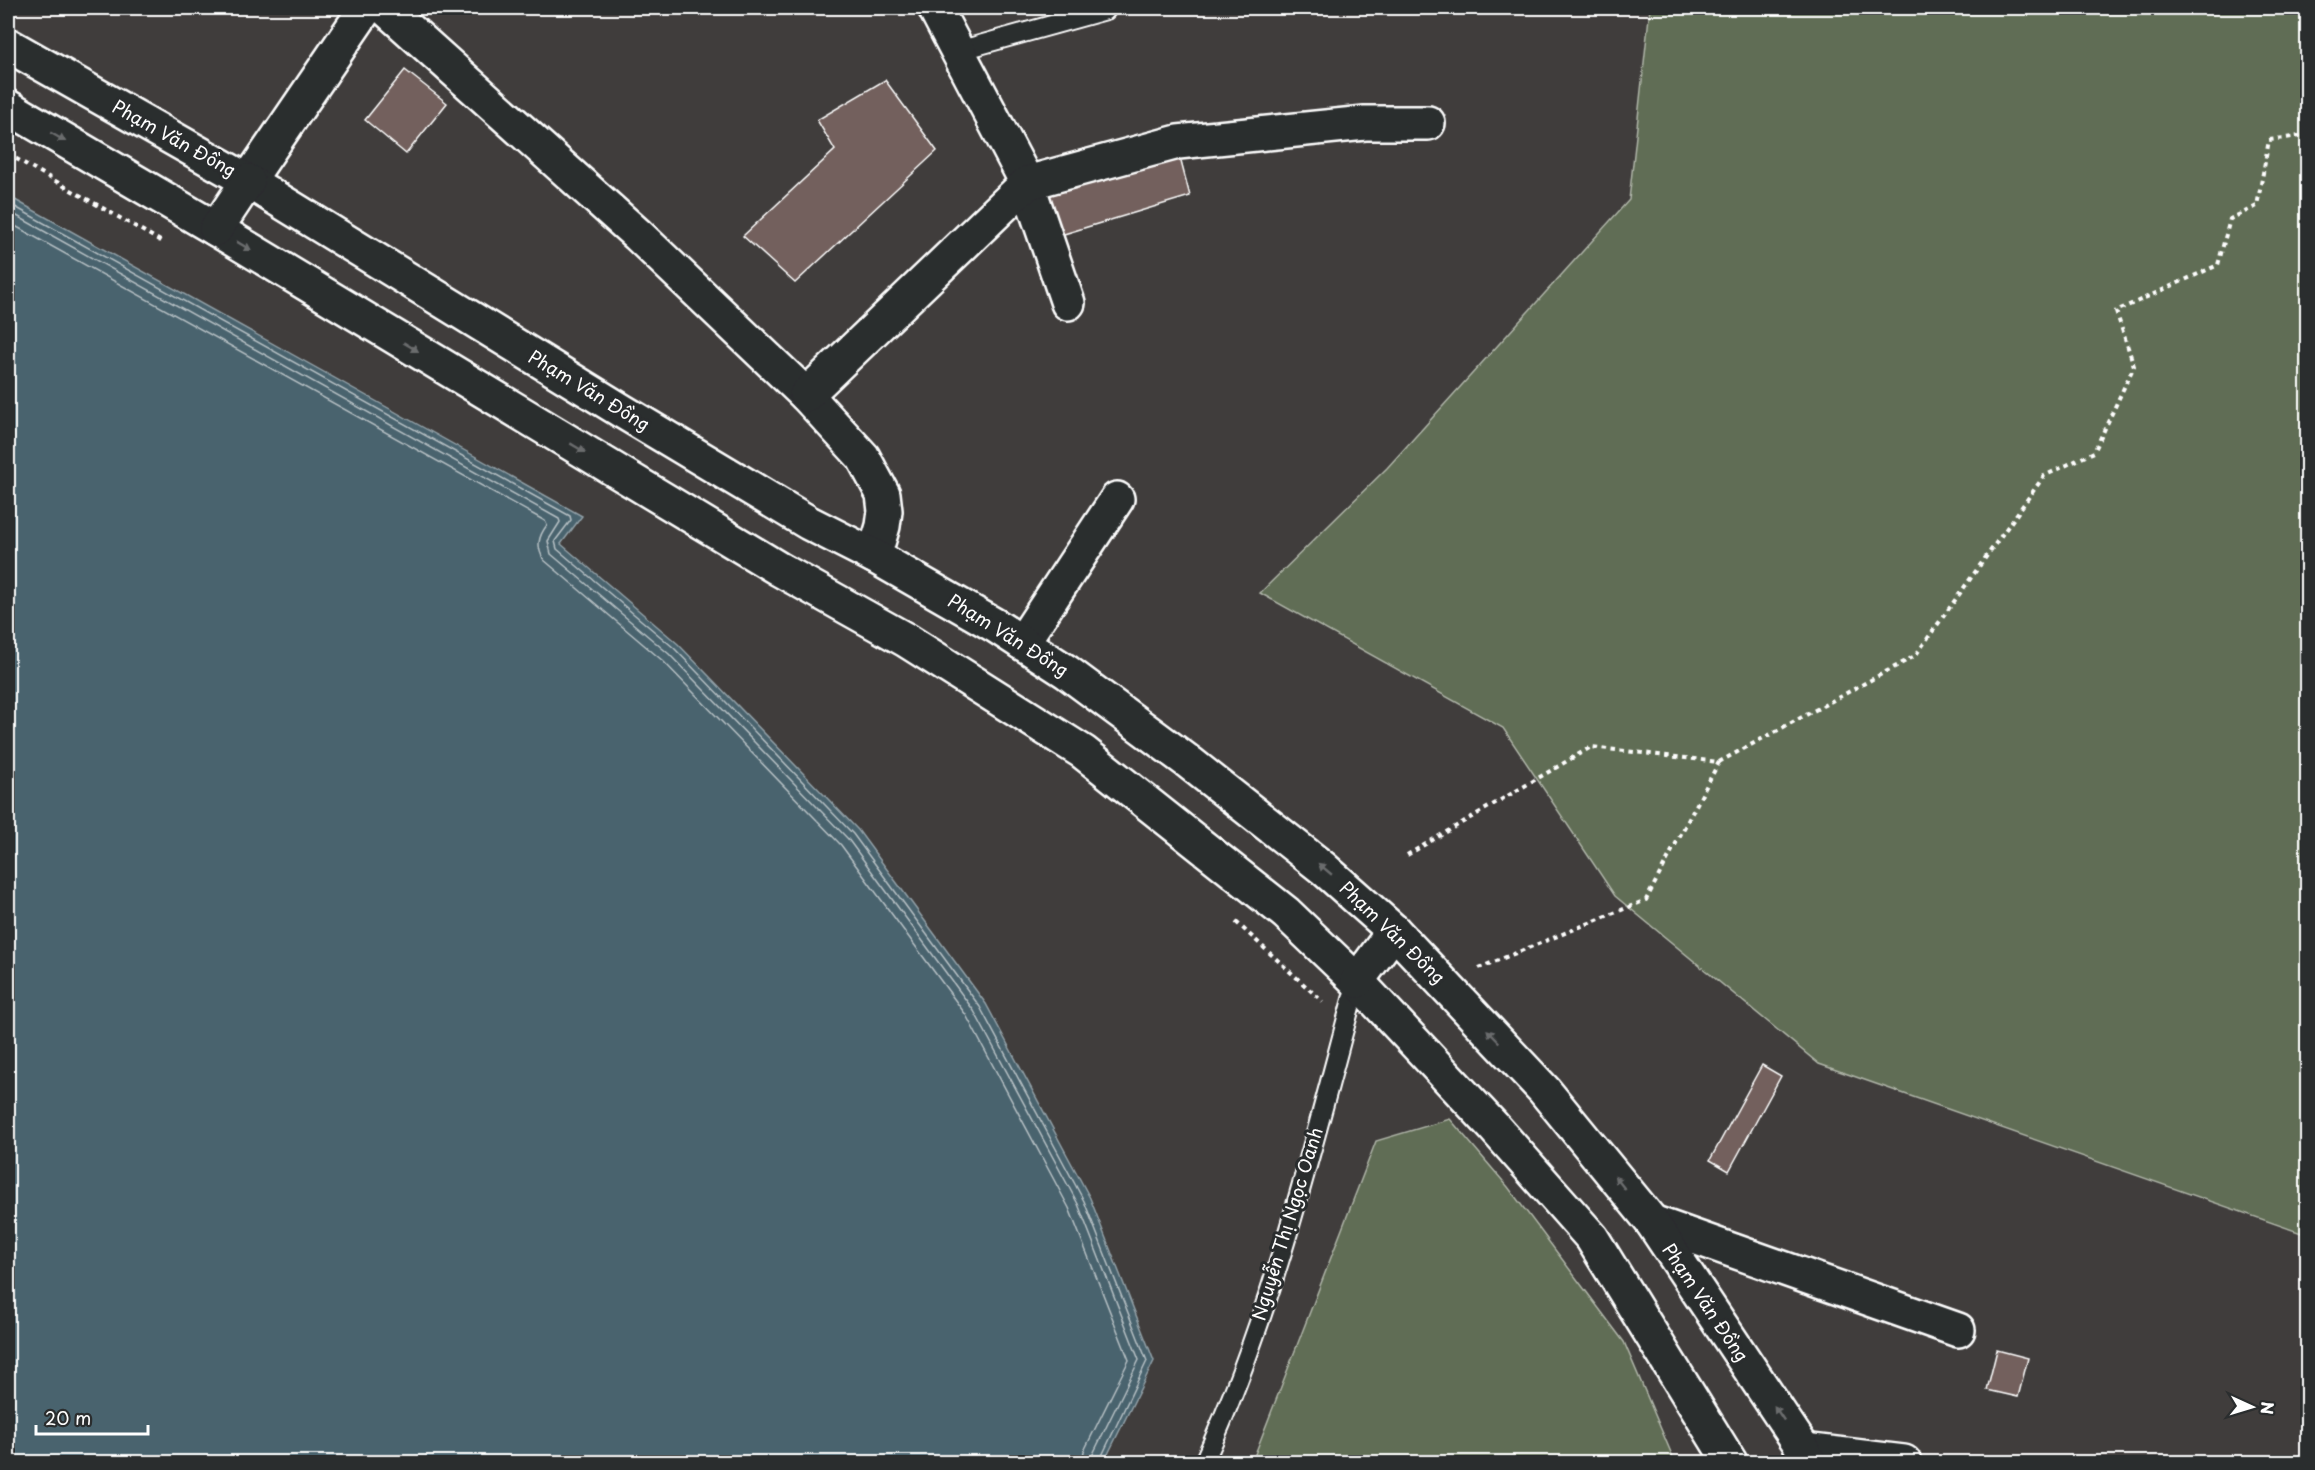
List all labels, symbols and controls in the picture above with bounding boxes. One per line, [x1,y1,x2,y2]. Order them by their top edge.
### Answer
street label: Phạm Văn Đồng [108,92,242,183]
one-way arrow [50,132,67,142]
one-way arrow [236,241,252,252]
one-way arrow [403,342,419,353]
street label: Phạm Văn Đồng [524,343,656,437]
one-way arrow [570,443,586,454]
street label: Phạm Văn Đồng [943,587,1074,683]
one-way arrow [1317,863,1333,876]
street label: Phạm Văn Đồng [1334,874,1452,990]
one-way arrow [1486,1028,1500,1043]
street label: Nguyễn Thị Ngọc Oanh [1244,1124,1329,1323]
one-way arrow [1614,1175,1627,1191]
street label: Phạm Văn Đồng [1657,1237,1756,1367]
north arrow [2222,1377,2282,1437]
scale bar [36,1398,148,1436]
text: N [2256,1401,2280,1415]
text: 20 m [45,1404,91,1431]
one-way arrow [1773,1405,1785,1421]

